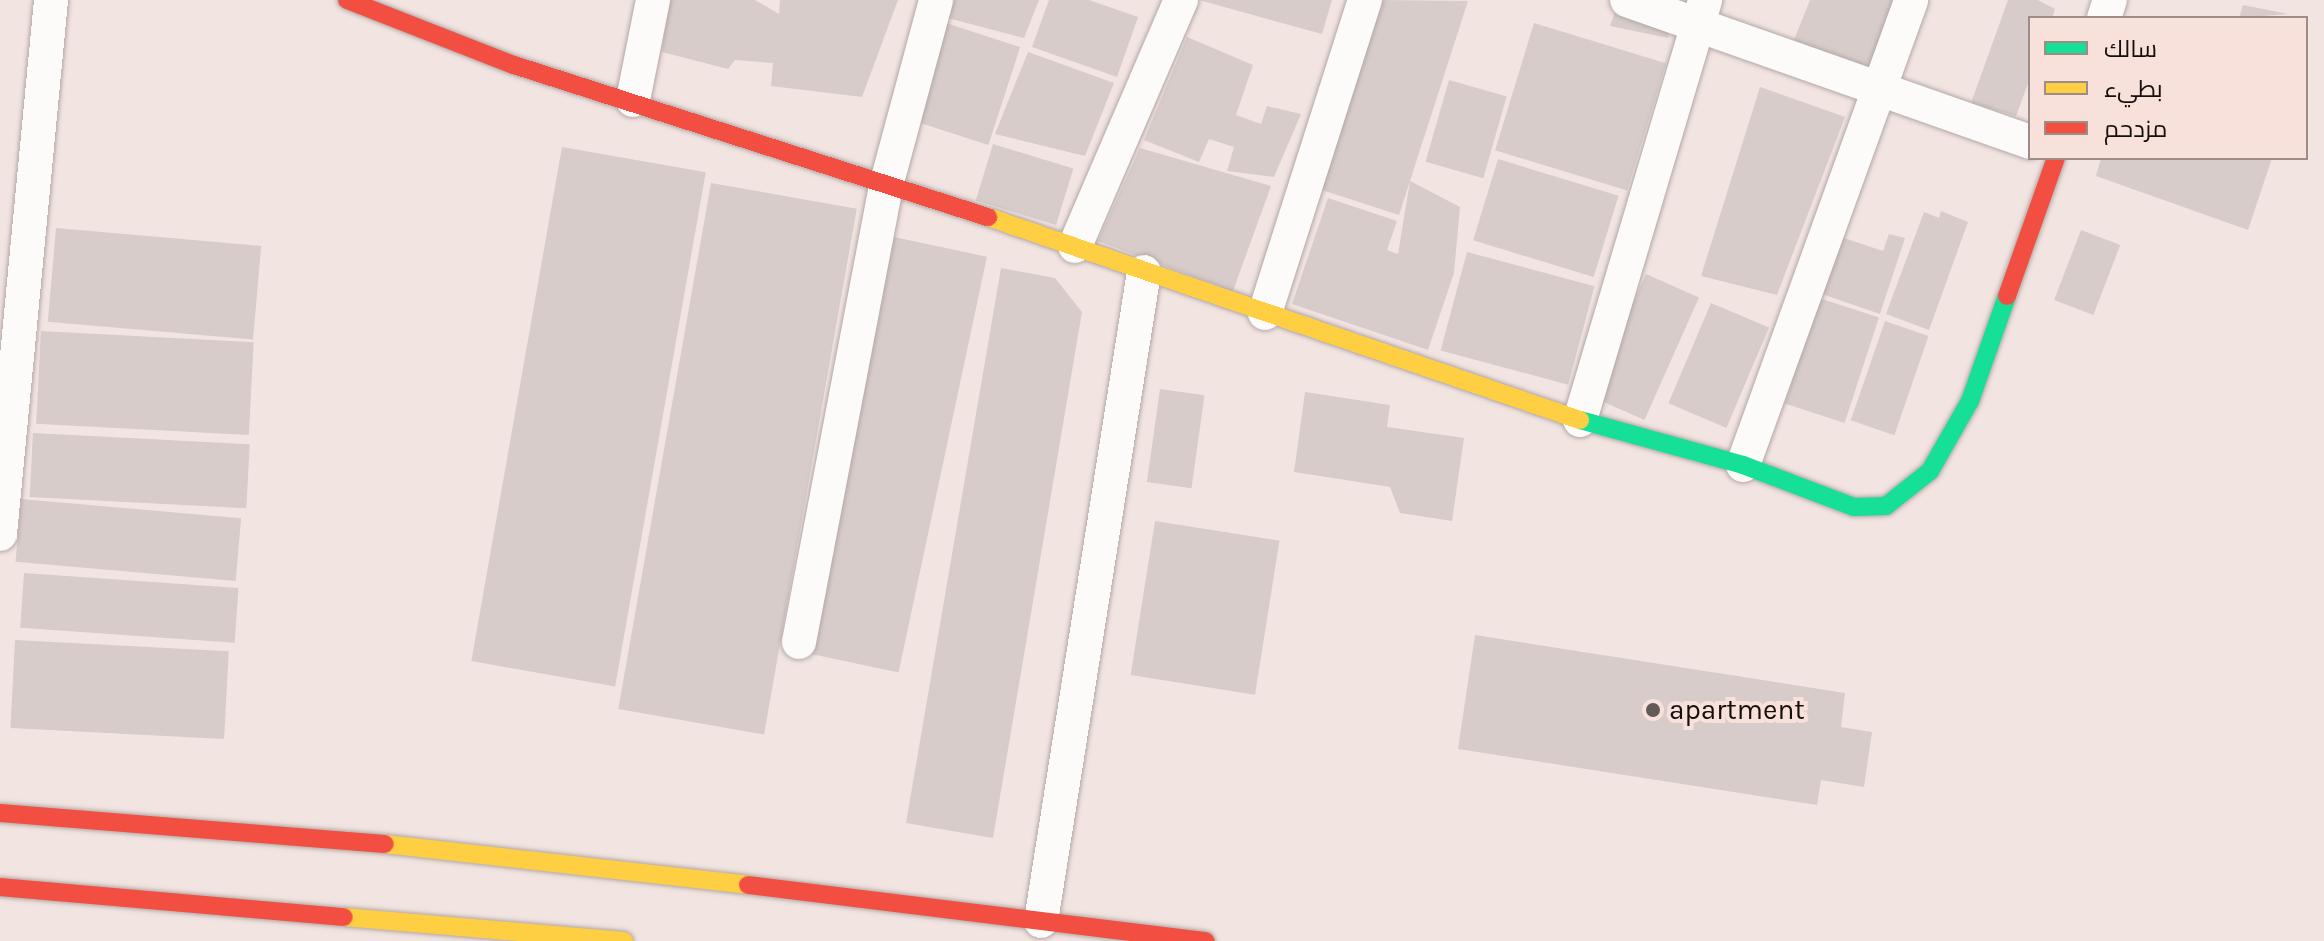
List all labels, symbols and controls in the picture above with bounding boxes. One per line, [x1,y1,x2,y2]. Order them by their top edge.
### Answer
legend [2028,16,2308,160]
text: سالك [2104,35,2157,63]
text: بطيء [2104,75,2163,103]
text: مزدحم [2104,115,2167,143]
place label: apartment [1669,693,1805,727]
marker: apartment [1644,701,1662,719]

